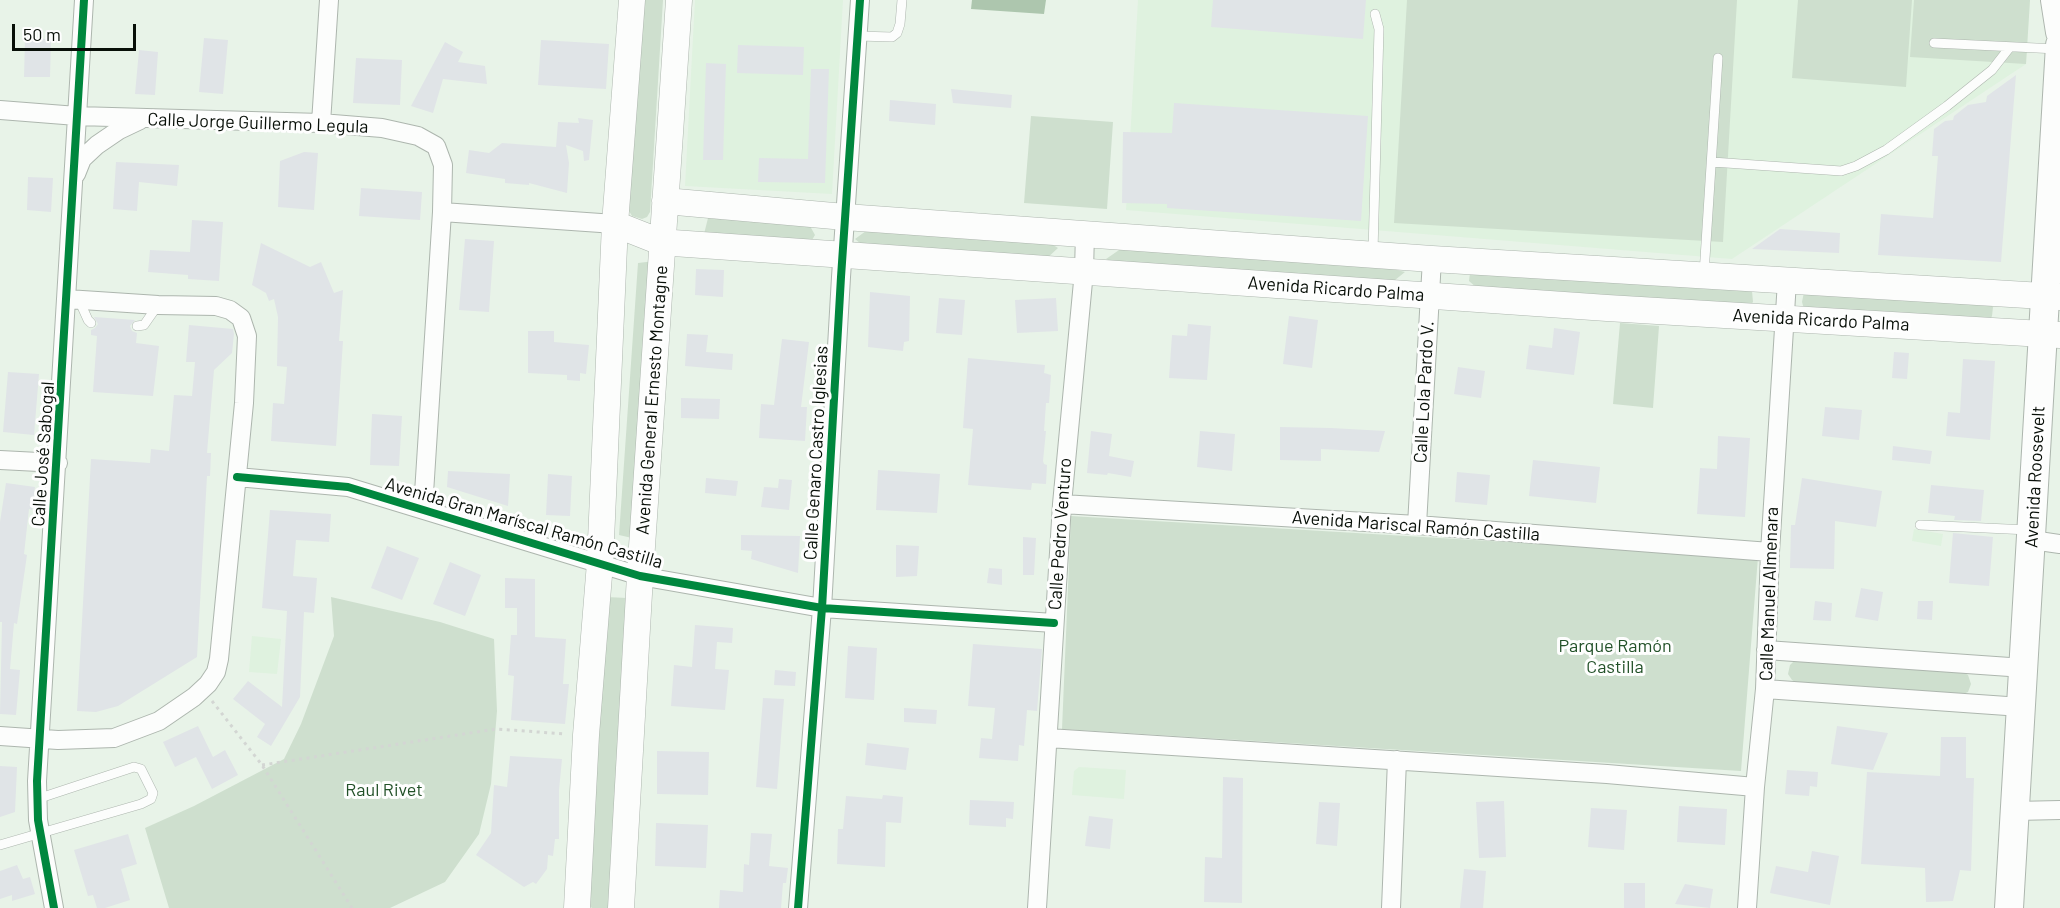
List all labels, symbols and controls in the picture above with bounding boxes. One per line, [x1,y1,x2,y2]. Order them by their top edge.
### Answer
scale bar [15,12,140,50]
text: 50 m [23,23,61,45]
street label: Calle Jorge Guillermo Legula [147,108,369,138]
street label: Avenida General Ernesto Montagne [632,265,672,535]
street label: Avenida Ricardo Palma [1247,272,1425,306]
street label: Avenida Ricardo Palma [1732,305,1910,335]
street label: Calle Lola Pardo V. [1409,320,1439,464]
street label: Calle Genaro Castro Iglesias [800,345,832,561]
street label: Calle José Sabogal [27,381,59,527]
street label: Avenida Roosevelt [2020,405,2050,549]
street label: Calle Pedro Venturo [1044,457,1076,611]
street label: Avenida Gran Maríscal Ramón Castilla [383,473,665,573]
street label: Avenida Mariscal Ramón Castilla [1291,507,1541,545]
street label: Calle Manuel Almenara [1755,507,1783,681]
park label: Parque Ramón Castilla [1558,635,1672,678]
park label: Raul Rivet [345,779,423,801]

